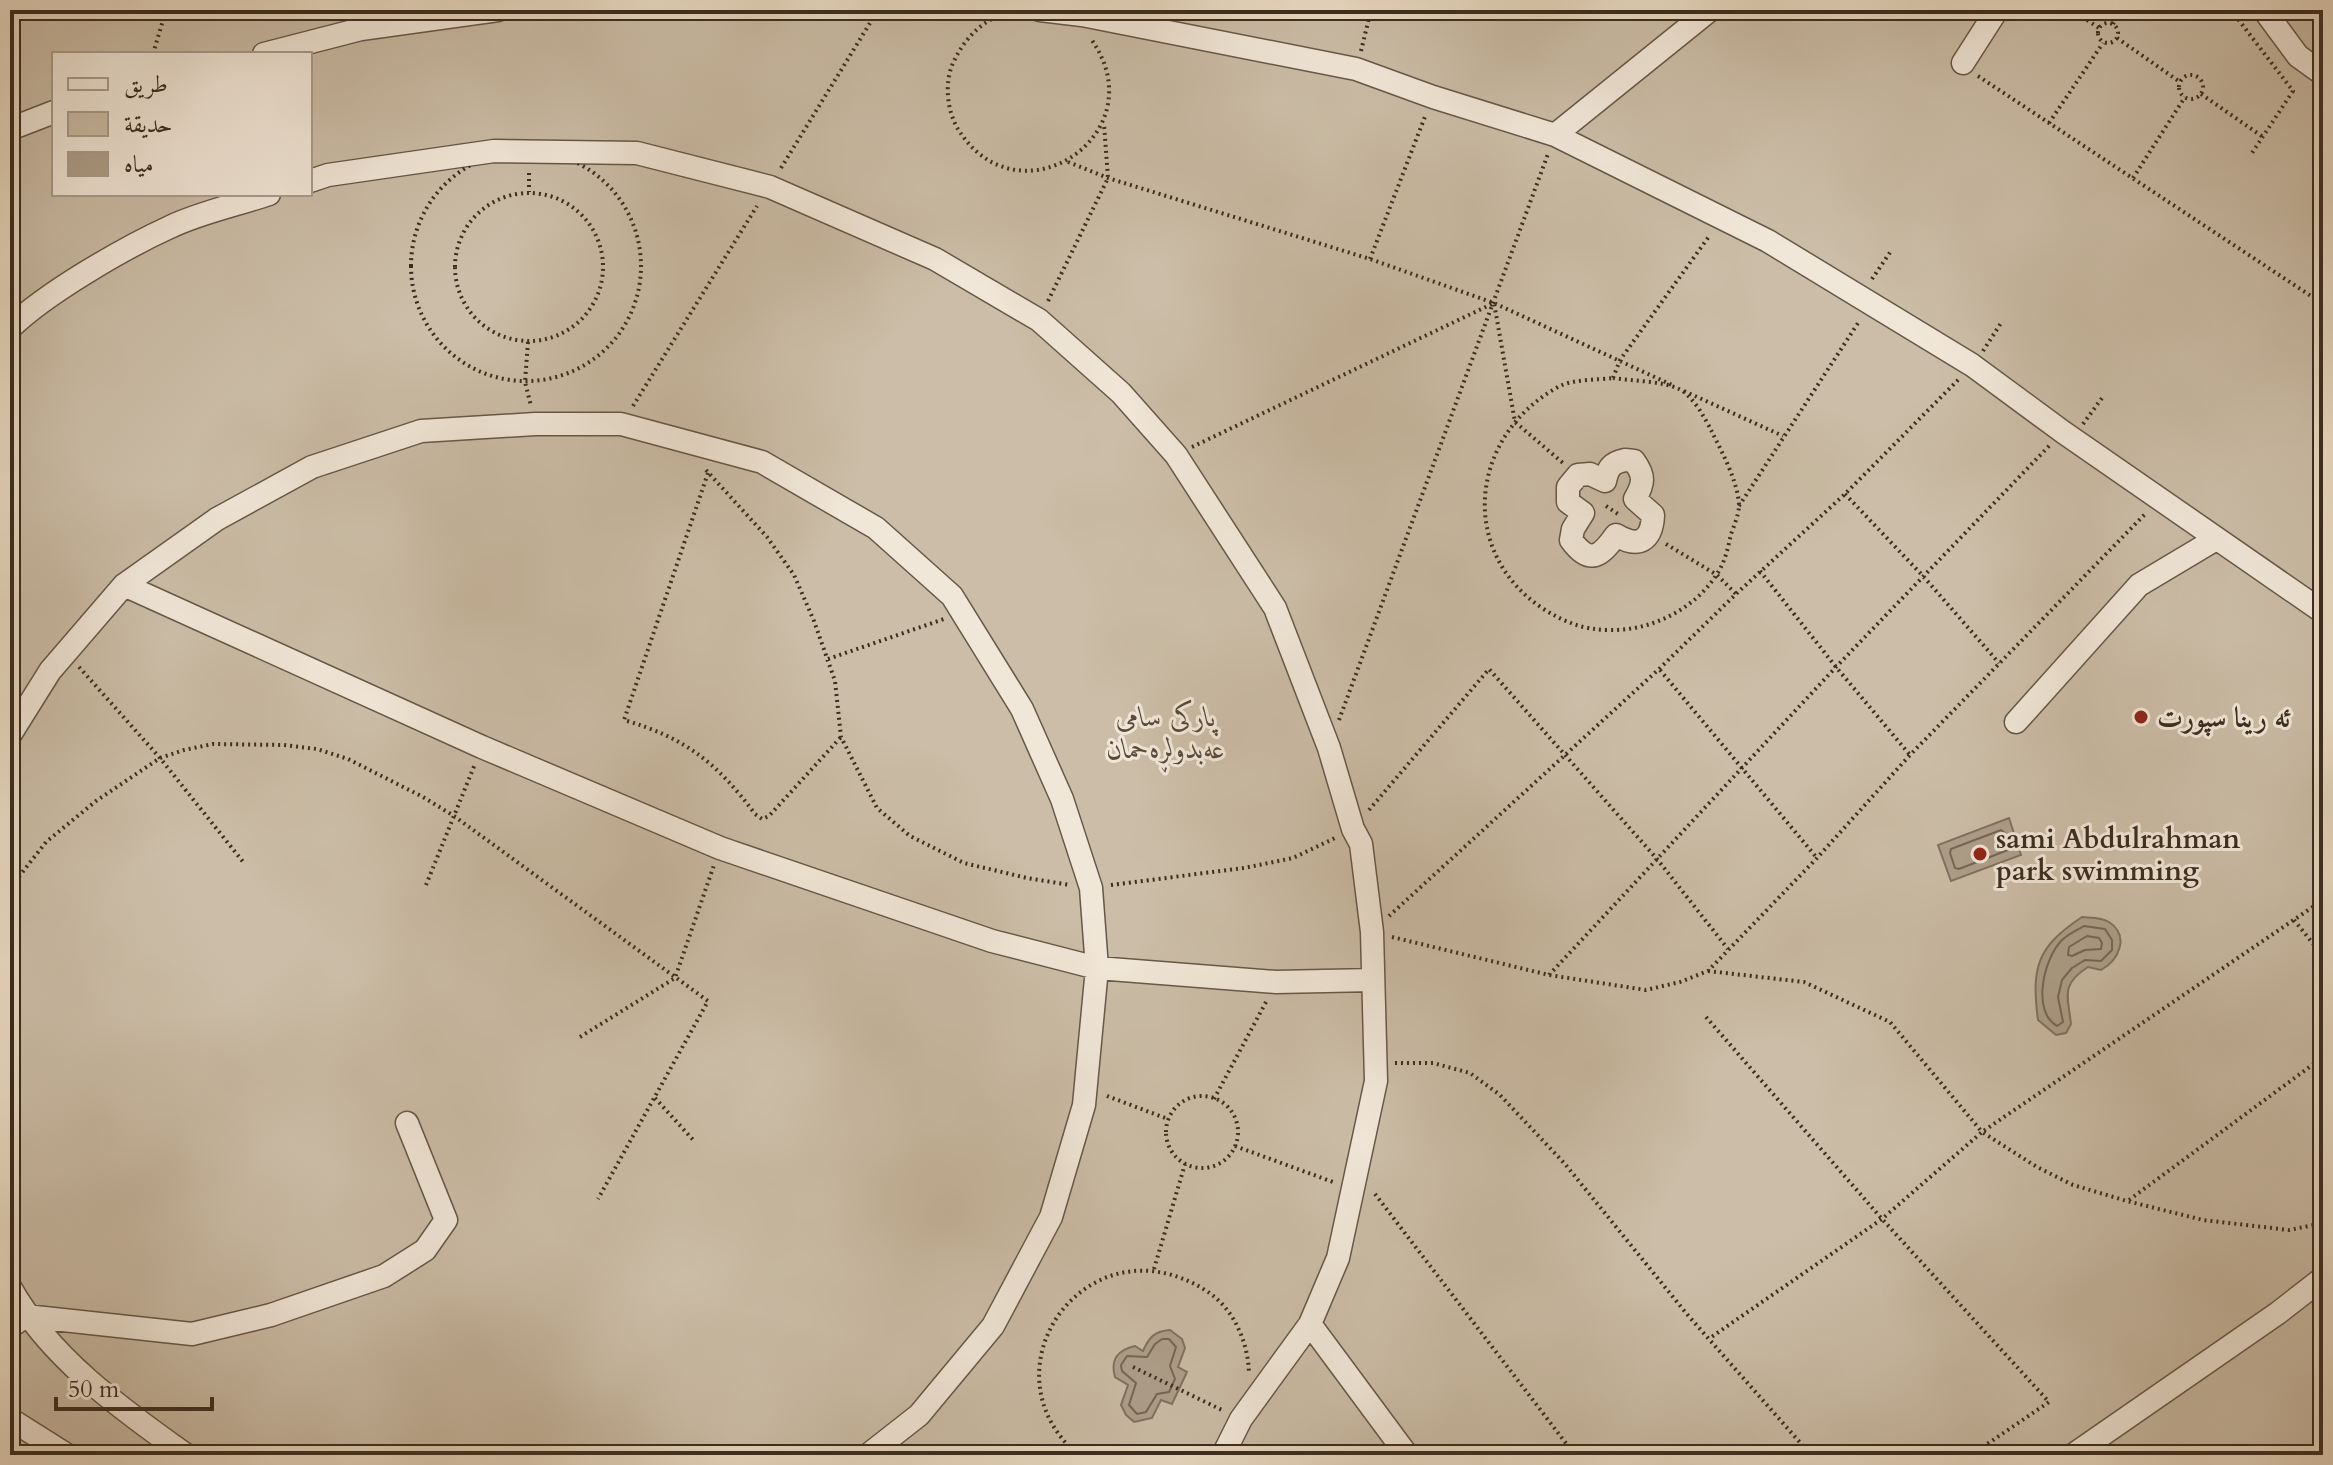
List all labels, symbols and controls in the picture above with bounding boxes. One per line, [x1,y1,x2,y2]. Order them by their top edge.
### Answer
legend [52,52,312,196]
text: طريق [124,68,168,101]
text: حديقة [124,108,173,141]
text: مياه [124,148,154,181]
park label: پارکی سامی عەبدولڕەحمان [1107,698,1225,773]
place label: ئه رينا سپورت [2157,699,2291,737]
marker: ئه رينا سپورت [2132,708,2150,726]
place label: sami Abdulrahman park swimming [1996,820,2240,890]
marker: sami Abdulrahman park swimming [1971,845,1989,863]
scale bar [56,1361,212,1411]
text: 50 m [68,1373,120,1406]

